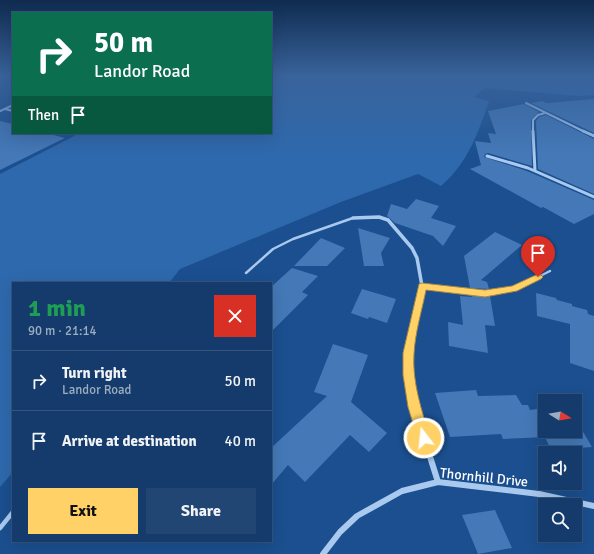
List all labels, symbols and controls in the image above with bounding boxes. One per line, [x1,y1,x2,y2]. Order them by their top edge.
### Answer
text: 50 m [94,26,153,60]
icon: right [28,28,80,80]
text: Landor Road [94,60,190,82]
icon: arrive [67,104,89,126]
text: Then [28,106,59,124]
pin [521,236,555,277]
icon: arrive [527,242,549,264]
text: 1 min [28,293,86,323]
button: close [214,295,256,337]
text: 90 m · 21:14 [28,323,97,339]
text: Turn right [62,364,127,382]
icon: right [28,370,50,392]
text: 50 m [225,372,256,390]
text: Landor Road [62,382,131,398]
north arrow [538,394,582,438]
map controls [538,394,582,542]
position arrow [403,417,445,459]
icon: arrive [28,430,50,452]
text: Arrive at destination [62,432,197,450]
text: 40 m [225,432,256,450]
button: sound [538,446,582,490]
street label: Thornhill Drive [439,464,529,491]
button: Exit [28,488,138,534]
button: Share [146,488,256,534]
button: search [538,498,582,542]

